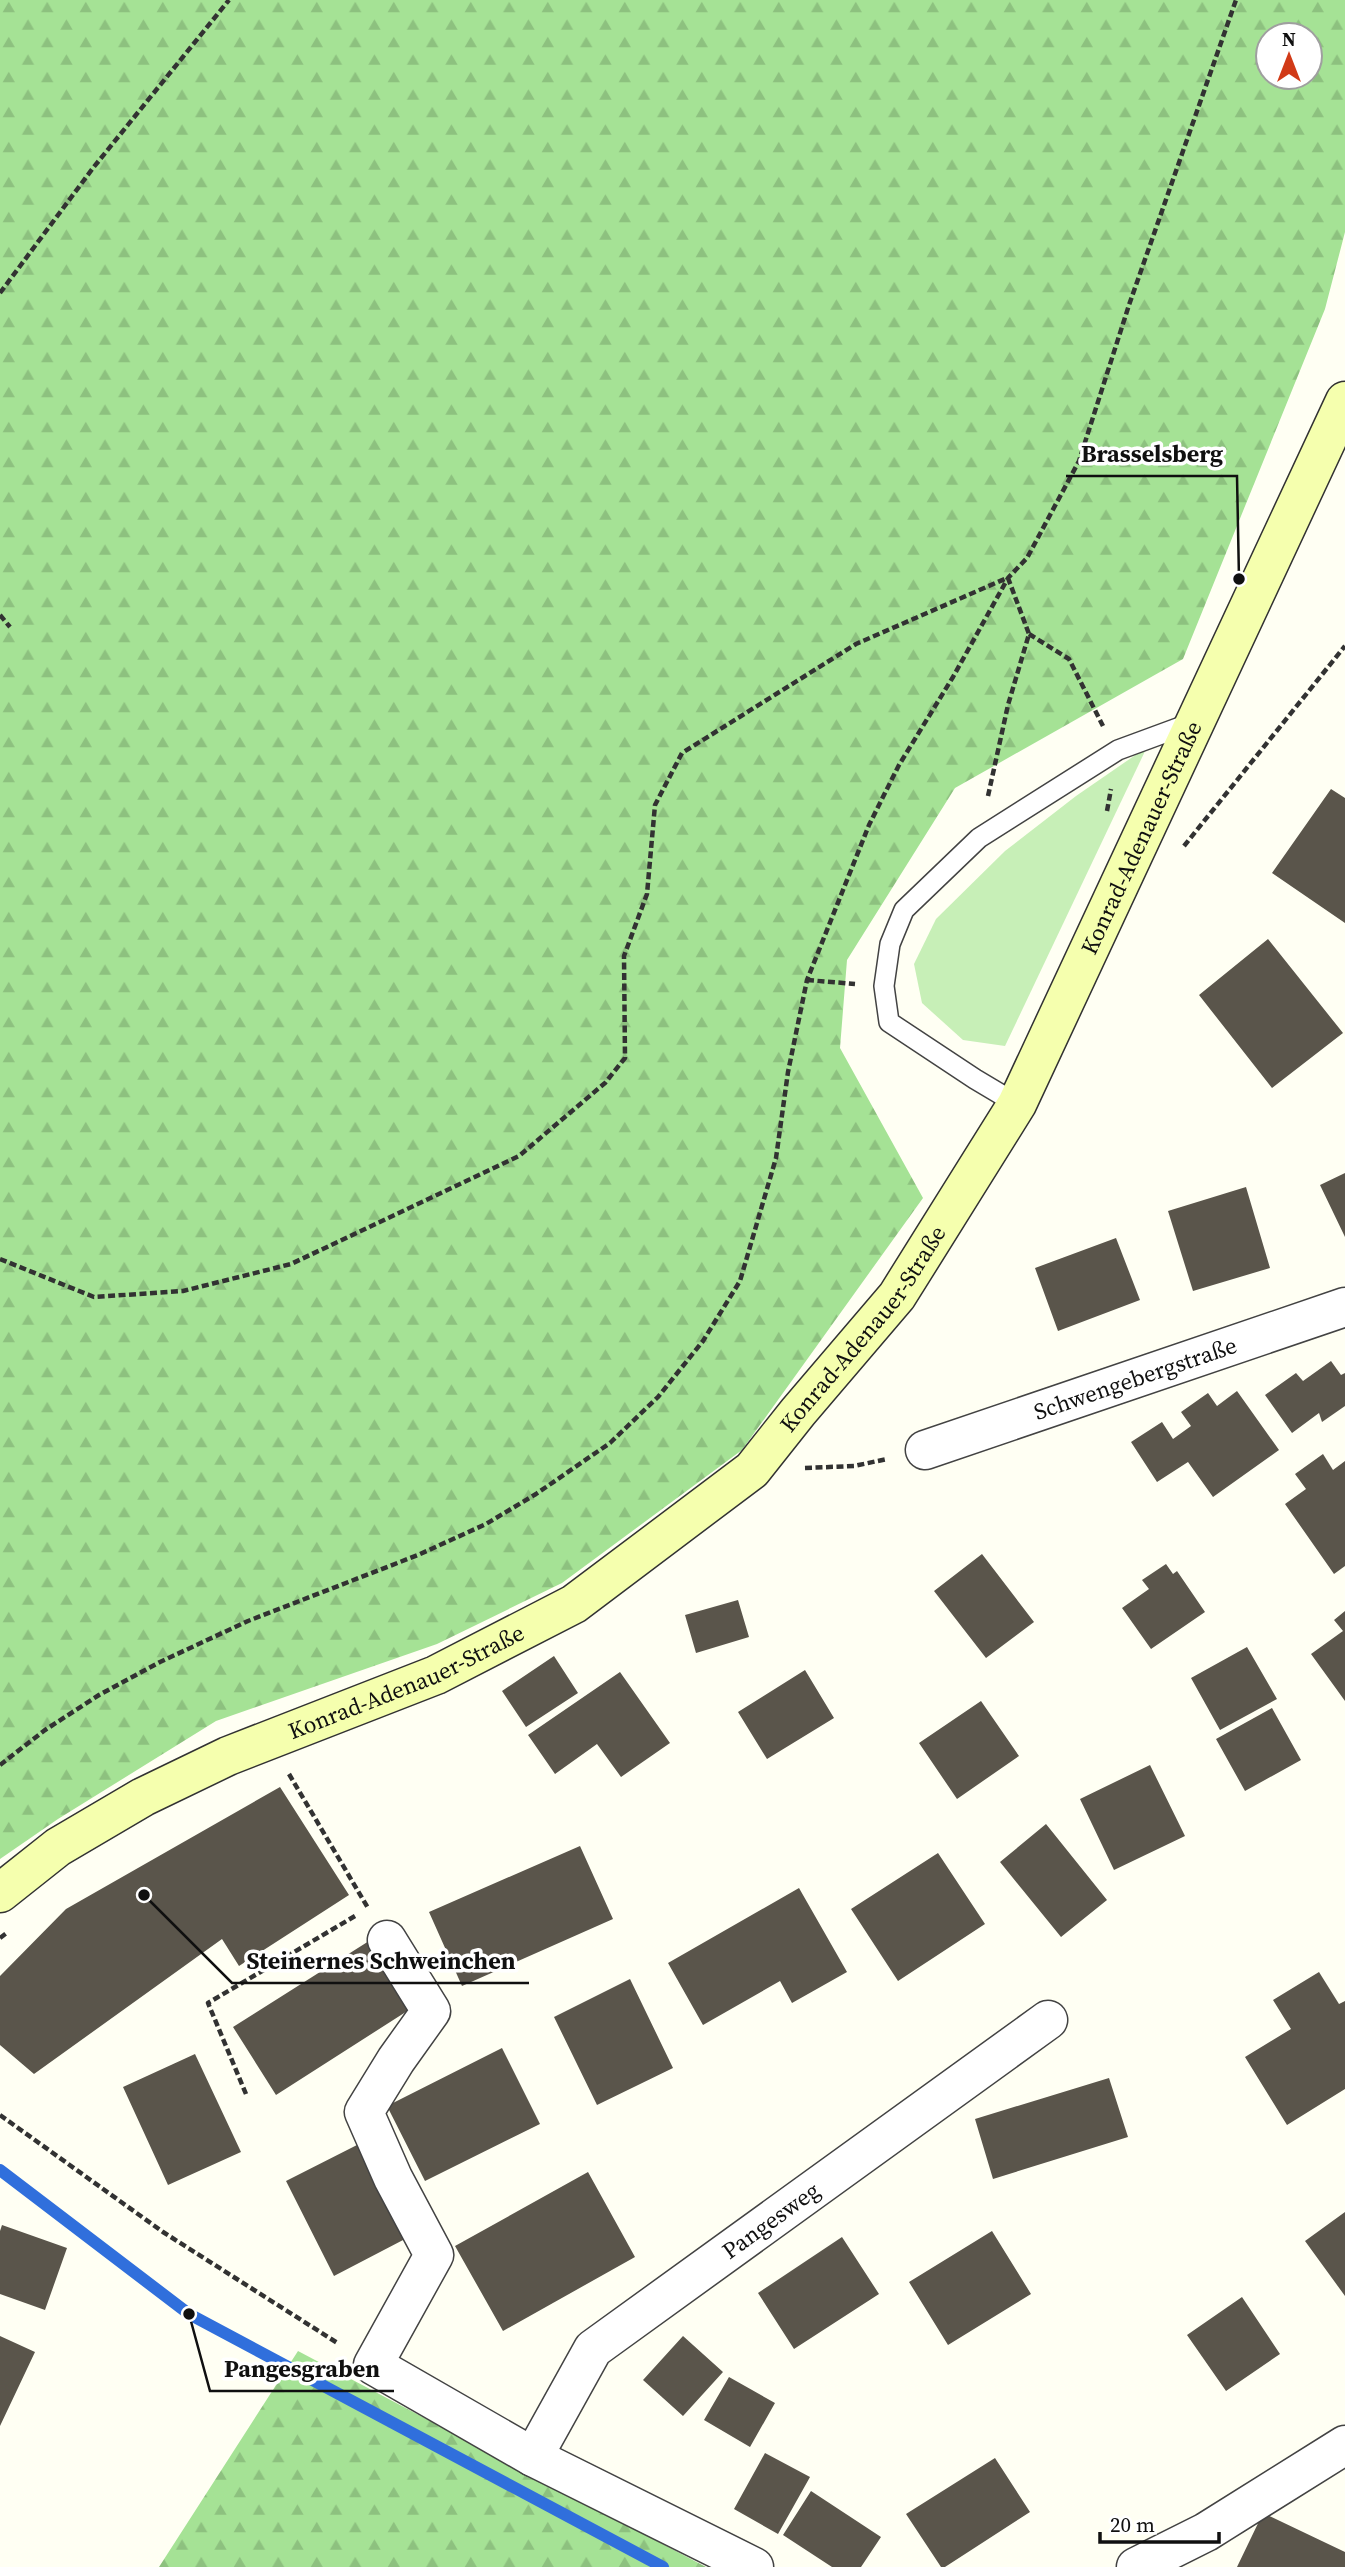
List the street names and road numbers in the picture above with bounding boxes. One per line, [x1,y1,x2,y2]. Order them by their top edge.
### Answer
street label: Konrad-Adenauer-Straße [1073,716,1209,960]
street label: Konrad-Adenauer-Straße [772,1219,953,1439]
street label: Schwengebergstraße [1029,1329,1241,1428]
street label: Konrad-Adenauer-Straße [284,1616,529,1747]
street label: Pangesweg [716,2174,826,2267]

